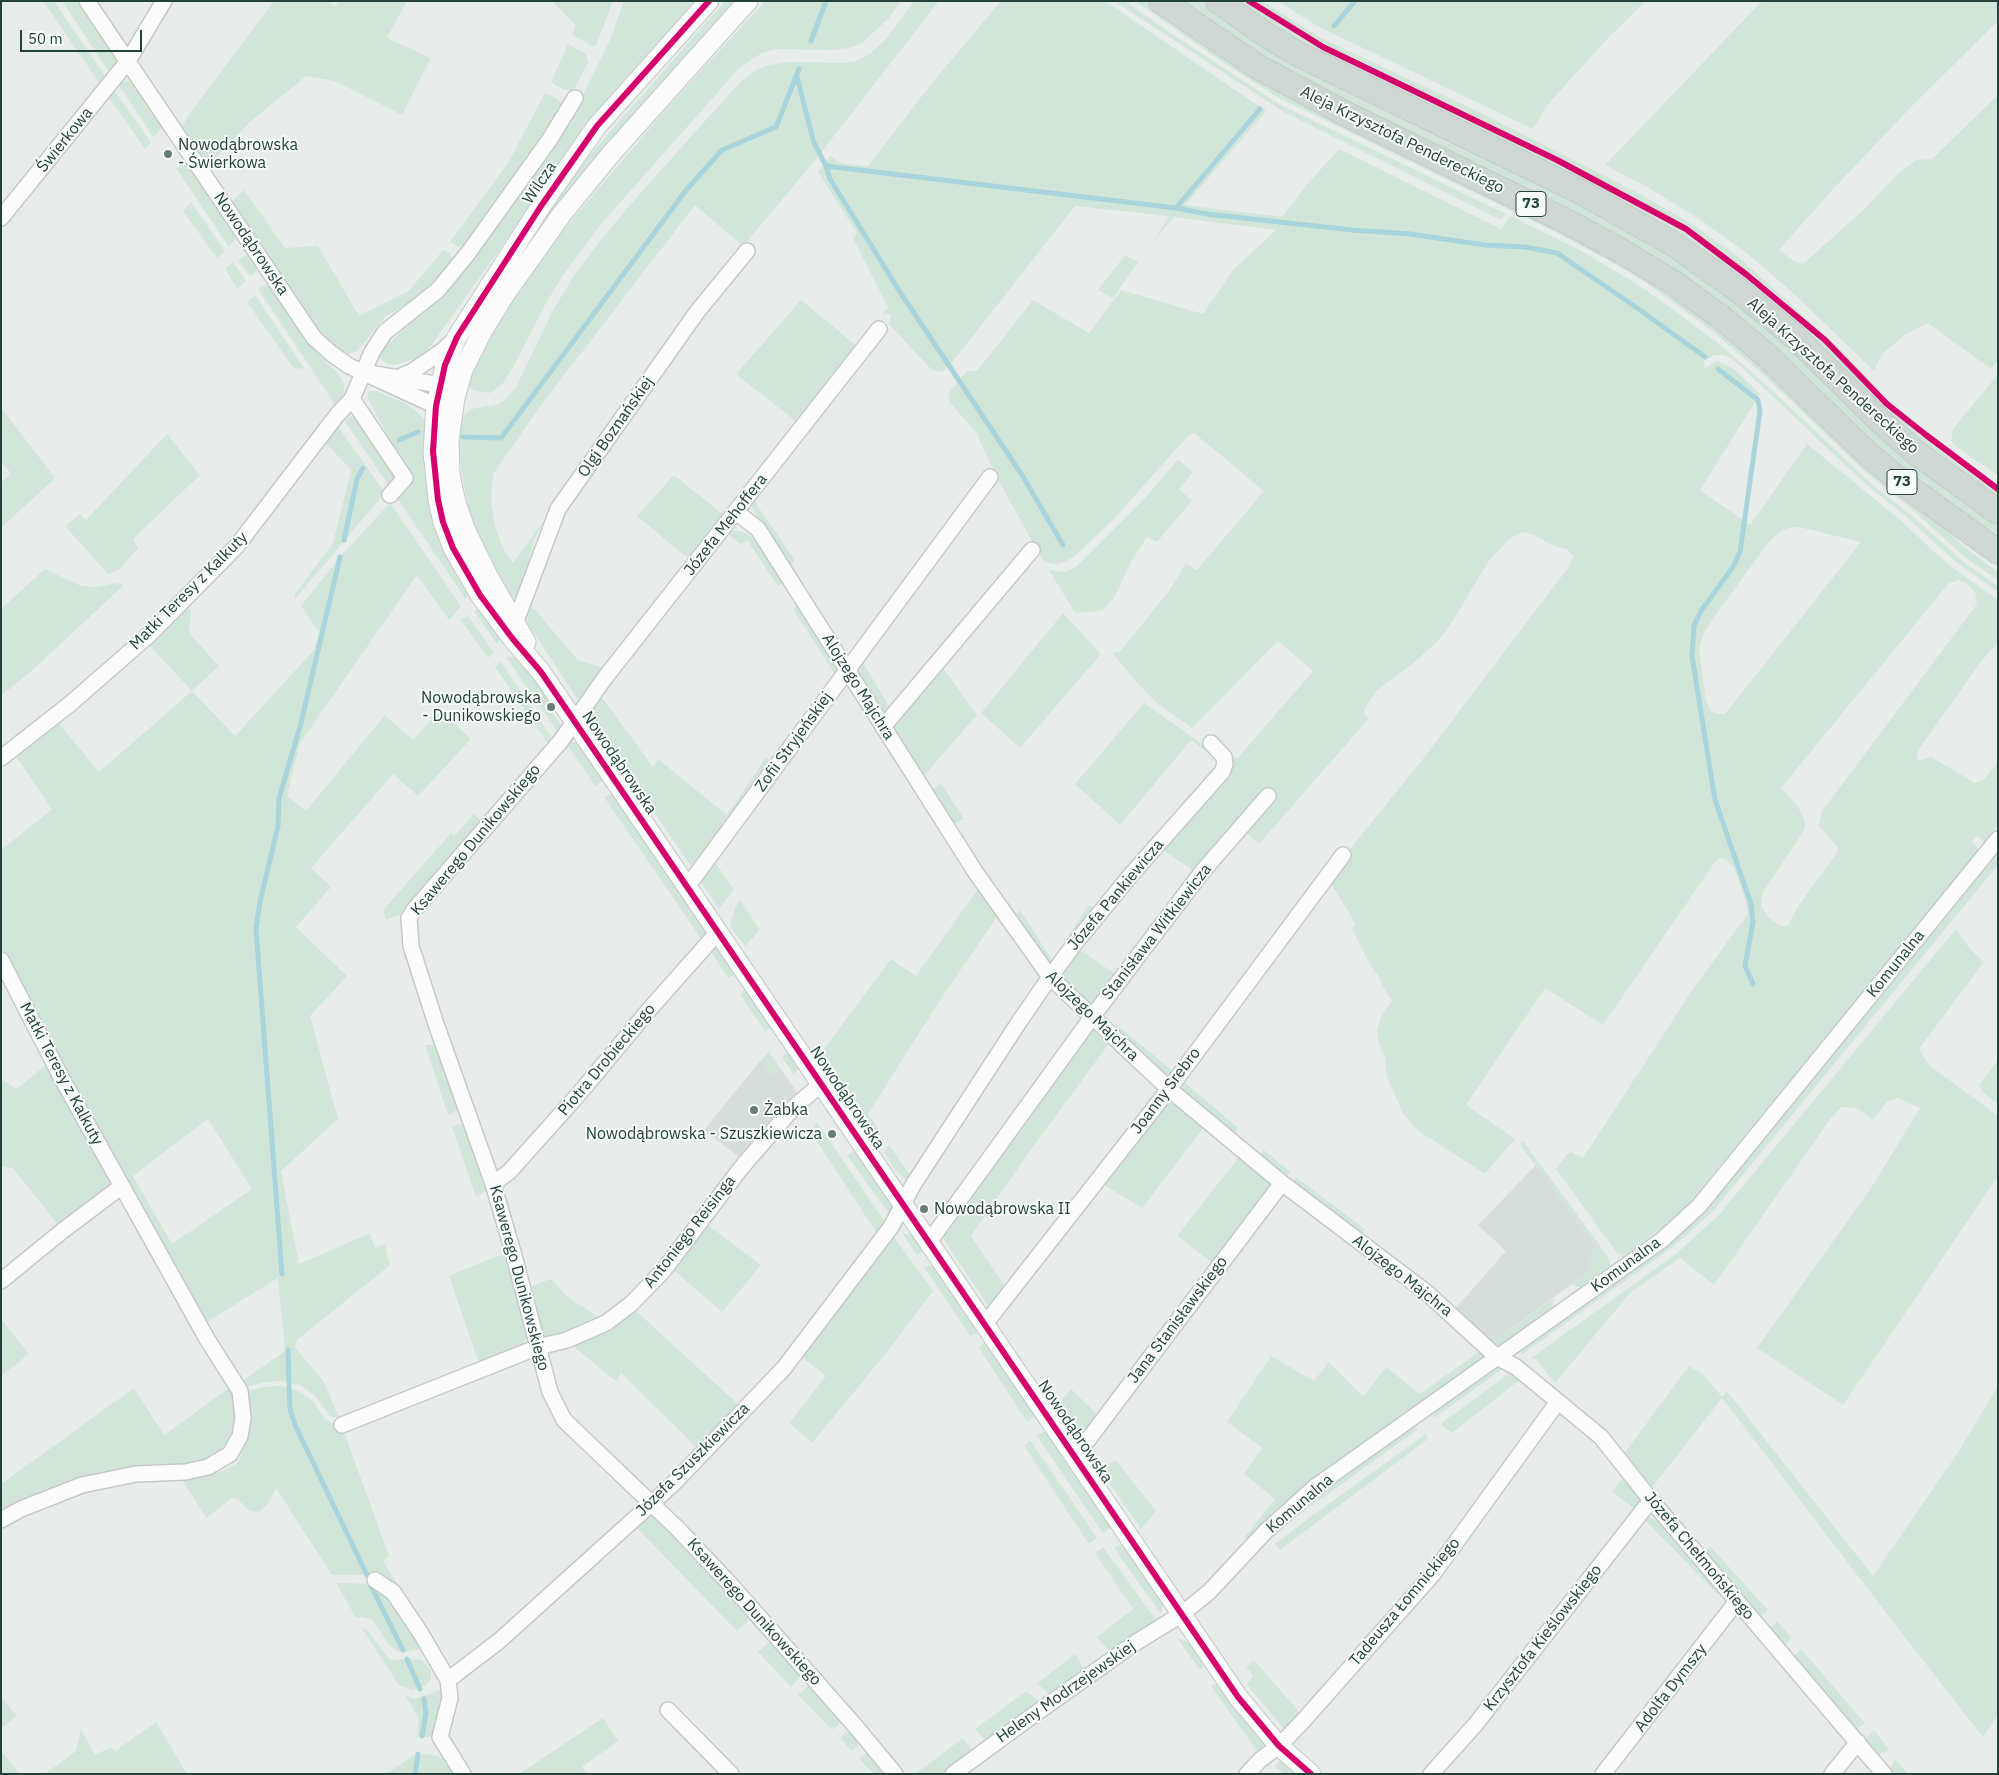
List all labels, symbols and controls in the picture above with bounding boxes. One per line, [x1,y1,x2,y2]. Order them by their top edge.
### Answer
scale bar [22,20,145,52]
text: 50 m [28,29,63,48]
street label: Aleja Krzysztofa Pendereckiego [1297,82,1507,198]
street label: Świerkowa [33,104,97,176]
place label: Nowodąbrowska - Świerkowa [178,135,298,173]
marker: Nowodąbrowska - Świerkowa [162,148,174,160]
street label: Wilcza [519,158,561,208]
street label: Nowodąbrowska [209,189,293,299]
road number: 73 [1516,192,1546,216]
street label: Aleja Krzysztofa Pendereckiego [1743,294,1923,458]
street label: Olgi Boznańskiej [574,373,658,481]
street label: Józefa Mehoffera [680,470,772,580]
road number: 73 [1887,470,1917,494]
street label: Matki Teresy z Kalkuty [126,528,252,654]
street label: Alojzego Majchra [818,630,898,744]
place label: Nowodąbrowska - Dunikowskiego [421,688,541,726]
street label: Zofii Stryjeńskiej [751,688,837,796]
marker: Nowodąbrowska - Dunikowskiego [545,701,557,713]
street label: Nowodąbrowska [577,708,661,818]
street label: Ksawerego Dunikowskiego [407,760,545,920]
street label: Józefa Pankiewicza [1064,836,1168,954]
street label: Stanisława Witkiewicza [1098,860,1216,1004]
street label: Komunalna [1863,926,1929,1002]
street label: Alojzego Majchra [1042,967,1142,1065]
street label: Matki Teresy z Kalkuty [15,999,107,1149]
street label: Piotra Drobieckiego [554,1000,660,1120]
street label: Nowodąbrowska [805,1043,889,1153]
street label: Joanny Srebro [1127,1044,1205,1138]
place label: Żabka [764,1100,808,1120]
marker: Żabka [748,1104,760,1116]
place label: Nowodąbrowska - Szuszkiewicza [586,1124,822,1144]
marker: Nowodąbrowska - Szuszkiewicza [826,1128,838,1140]
street label: Antoniego Reisinga [640,1172,740,1292]
street label: Ksawerego Dunikowskiego [485,1183,553,1373]
place label: Nowodąbrowska II [934,1199,1071,1219]
marker: Nowodąbrowska II [918,1203,930,1215]
street label: Alojzego Majchra [1348,1231,1456,1321]
street label: Komunalna [1587,1233,1665,1297]
street label: Jana Stanisławskiego [1124,1253,1232,1387]
street label: Nowodąbrowska [1033,1377,1117,1487]
street label: Józefa Szuszkiewicza [632,1399,754,1521]
street label: Komunalna [1263,1470,1337,1538]
street label: Józefa Chełmońskiego [1640,1488,1758,1624]
street label: Ksawerego Dunikowskiego [683,1534,825,1690]
street label: Tadeusza Łomnickiego [1346,1534,1464,1670]
street label: Krzysztofa Kieślowskiego [1480,1561,1606,1715]
street label: Heleny Modrzejewskiej [993,1637,1139,1747]
street label: Adolfa Dymszy [1631,1640,1711,1736]

